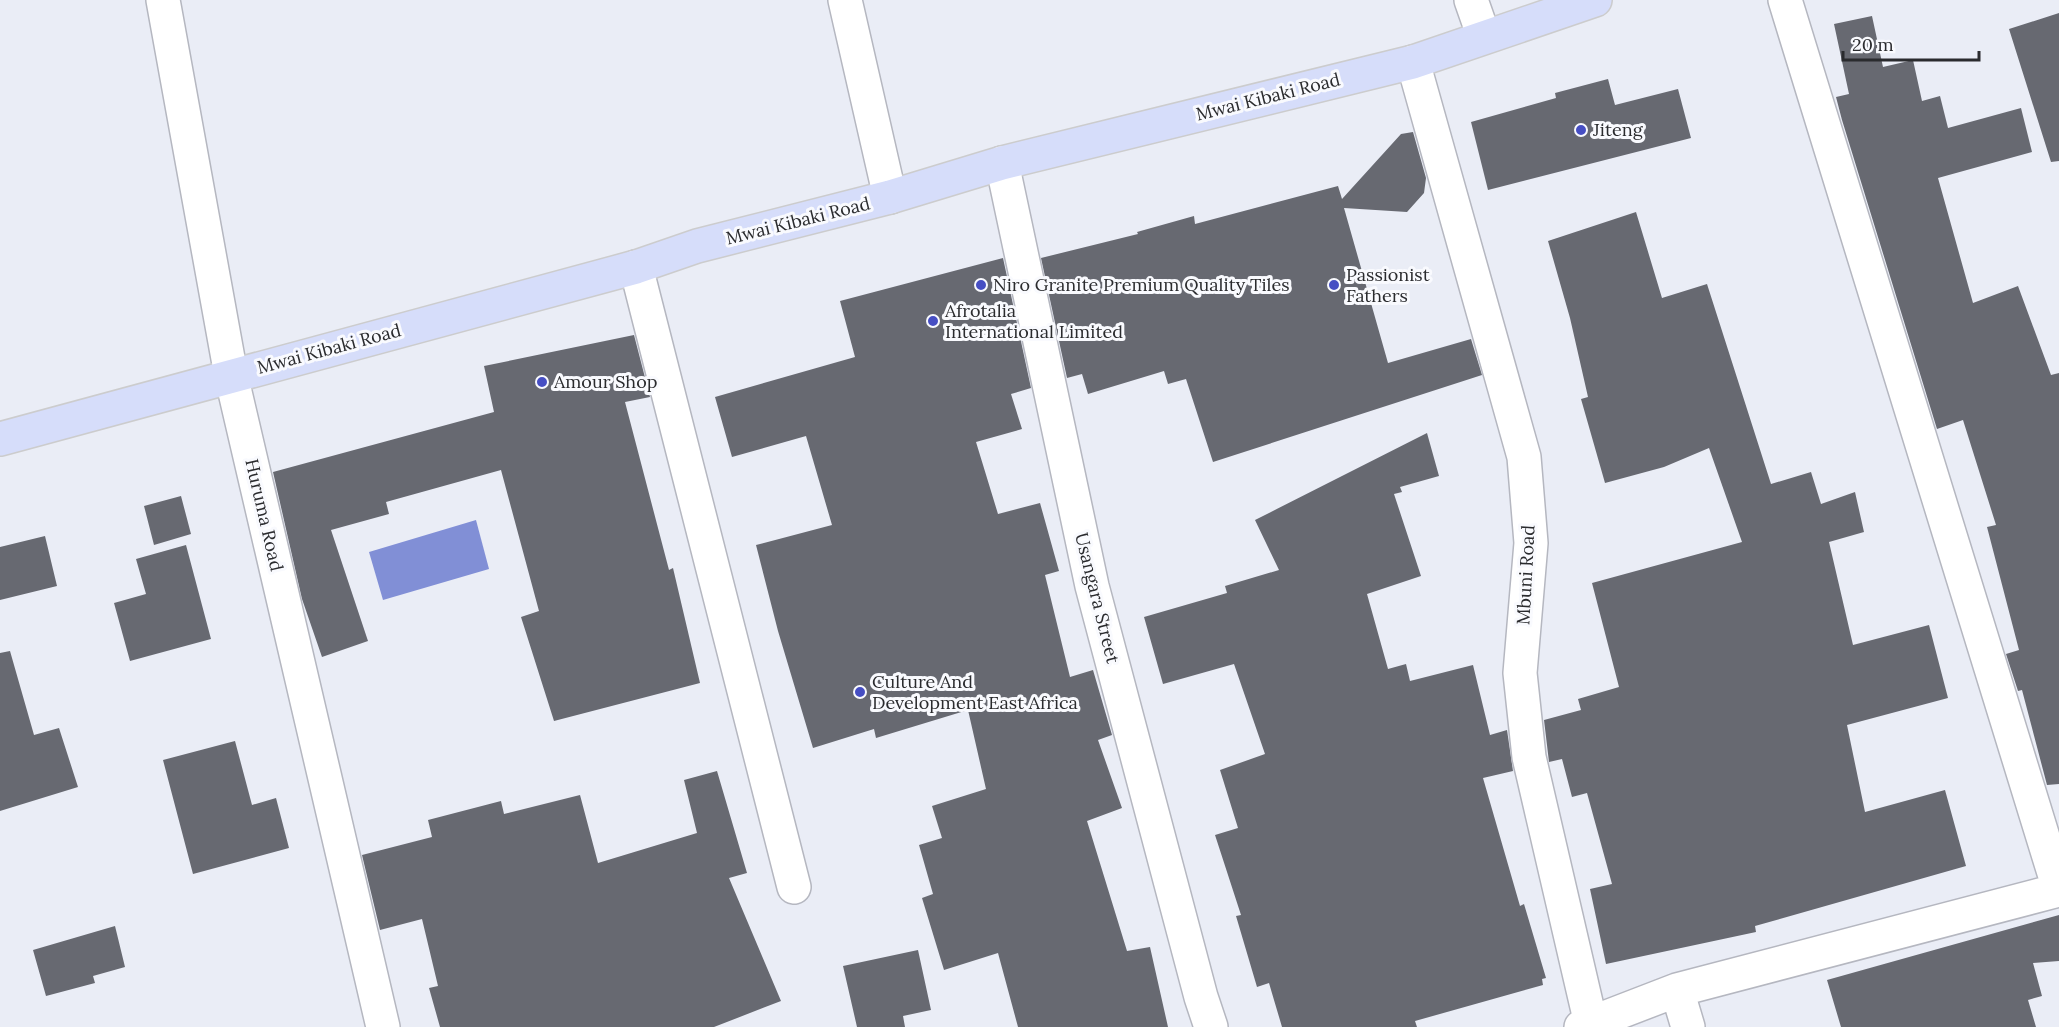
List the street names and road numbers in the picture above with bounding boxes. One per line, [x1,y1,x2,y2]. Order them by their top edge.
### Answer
street label: Mwai Kibaki Road [1193,67,1343,126]
street label: Mwai Kibaki Road [723,191,873,250]
street label: Mwai Kibaki Road [254,318,404,379]
street label: Huruma Road [240,456,289,574]
street label: Mbuni Road [1511,524,1540,626]
street label: Usangara Street [1070,530,1125,666]

